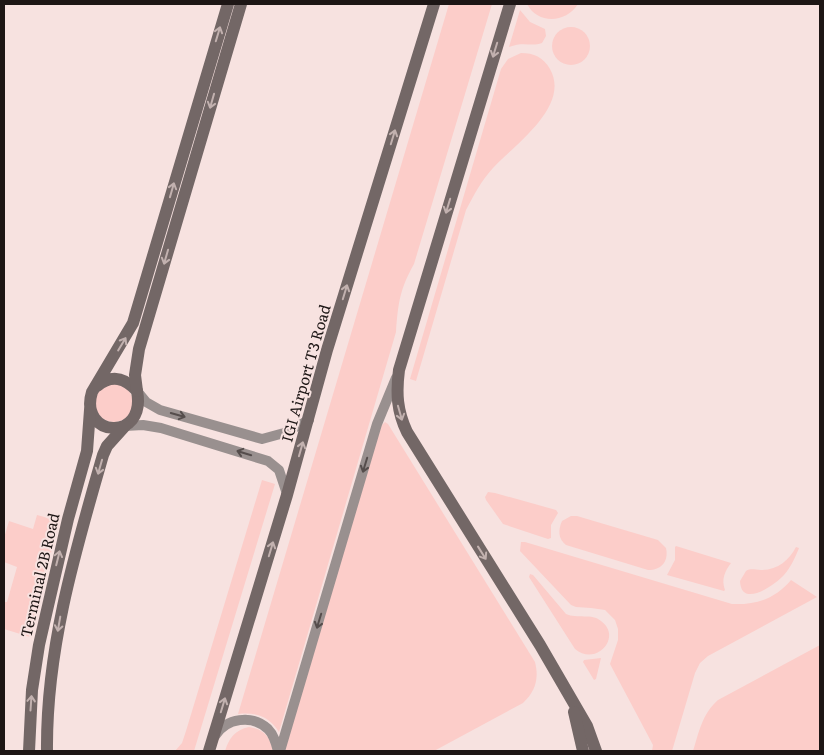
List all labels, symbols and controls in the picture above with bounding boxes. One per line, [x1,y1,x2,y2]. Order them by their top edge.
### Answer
one-way arrow [214,26,224,42]
one-way arrow [490,42,500,58]
one-way arrow [207,92,217,108]
one-way arrow [389,129,399,145]
one-way arrow [168,182,178,198]
one-way arrow [443,198,453,214]
one-way arrow [161,248,171,264]
one-way arrow [341,285,351,301]
street label: IGI Airport T3 Road [274,301,336,445]
one-way arrow [117,337,127,351]
one-way arrow [395,405,405,421]
one-way arrow [170,411,186,421]
one-way arrow [296,441,306,457]
one-way arrow [237,448,253,458]
one-way arrow [360,457,370,473]
one-way arrow [94,458,104,474]
street label: Terminal 2B Road [13,510,65,640]
one-way arrow [266,542,276,558]
one-way arrow [478,545,488,559]
one-way arrow [54,551,63,567]
one-way arrow [313,613,323,629]
one-way arrow [53,616,63,632]
one-way arrow [27,695,36,711]
one-way arrow [219,697,229,713]

